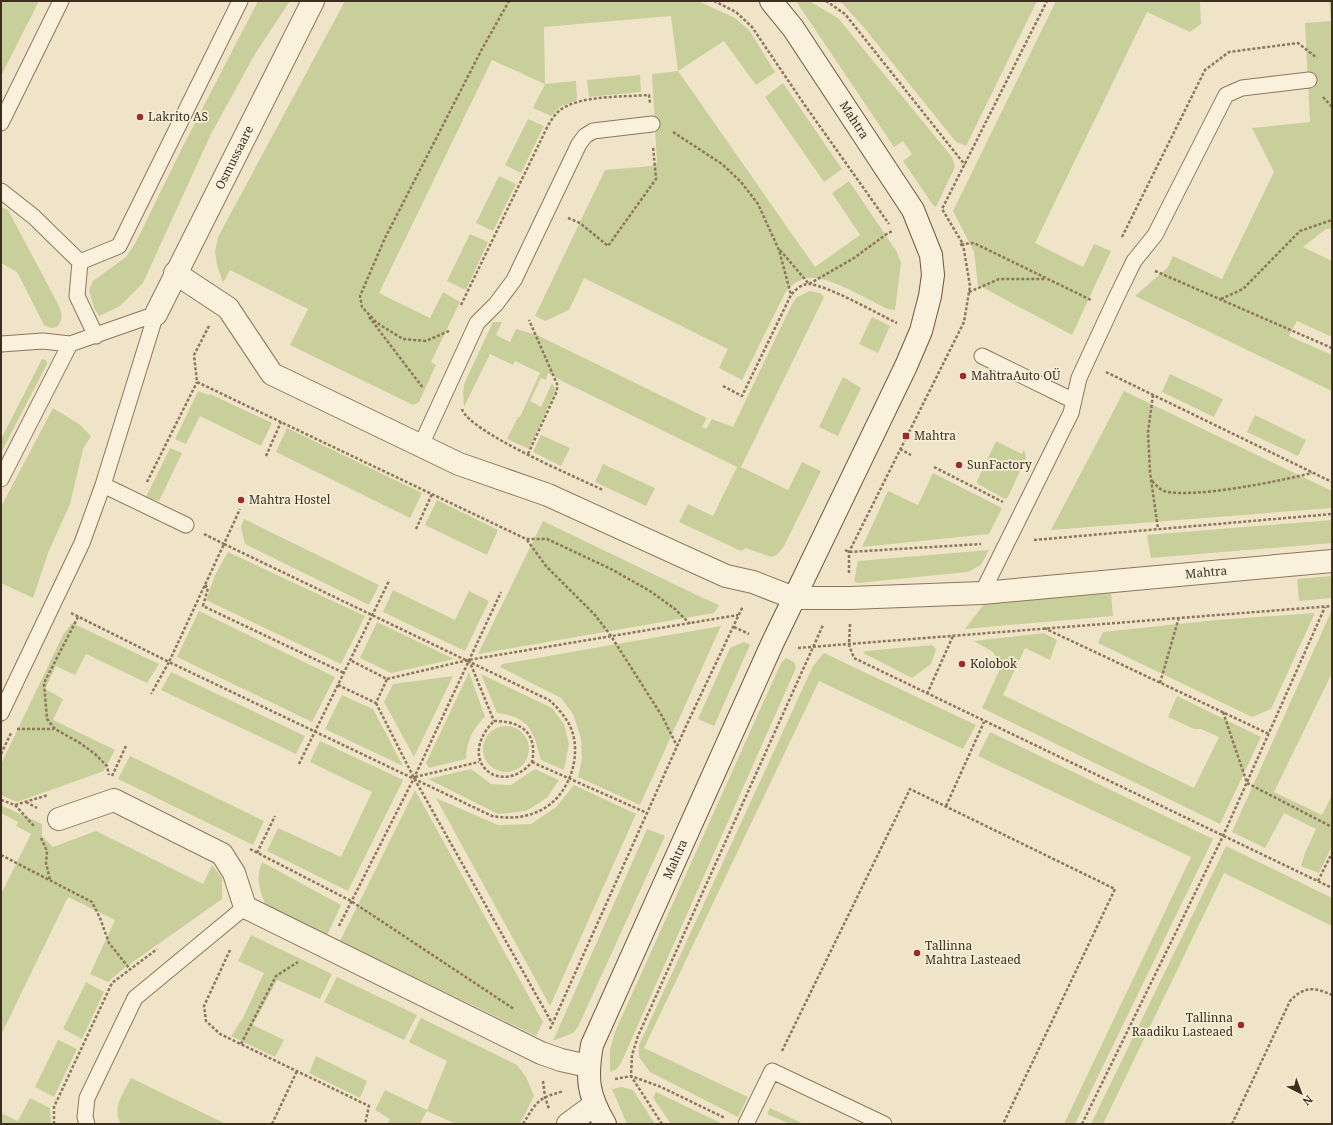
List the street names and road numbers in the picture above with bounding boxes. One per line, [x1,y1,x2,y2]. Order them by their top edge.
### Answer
street label: Mahtra [836,97,873,142]
street label: Osmussaare [211,122,257,192]
street label: Mahtra [1184,562,1228,582]
street label: Mahtra [659,836,691,882]

